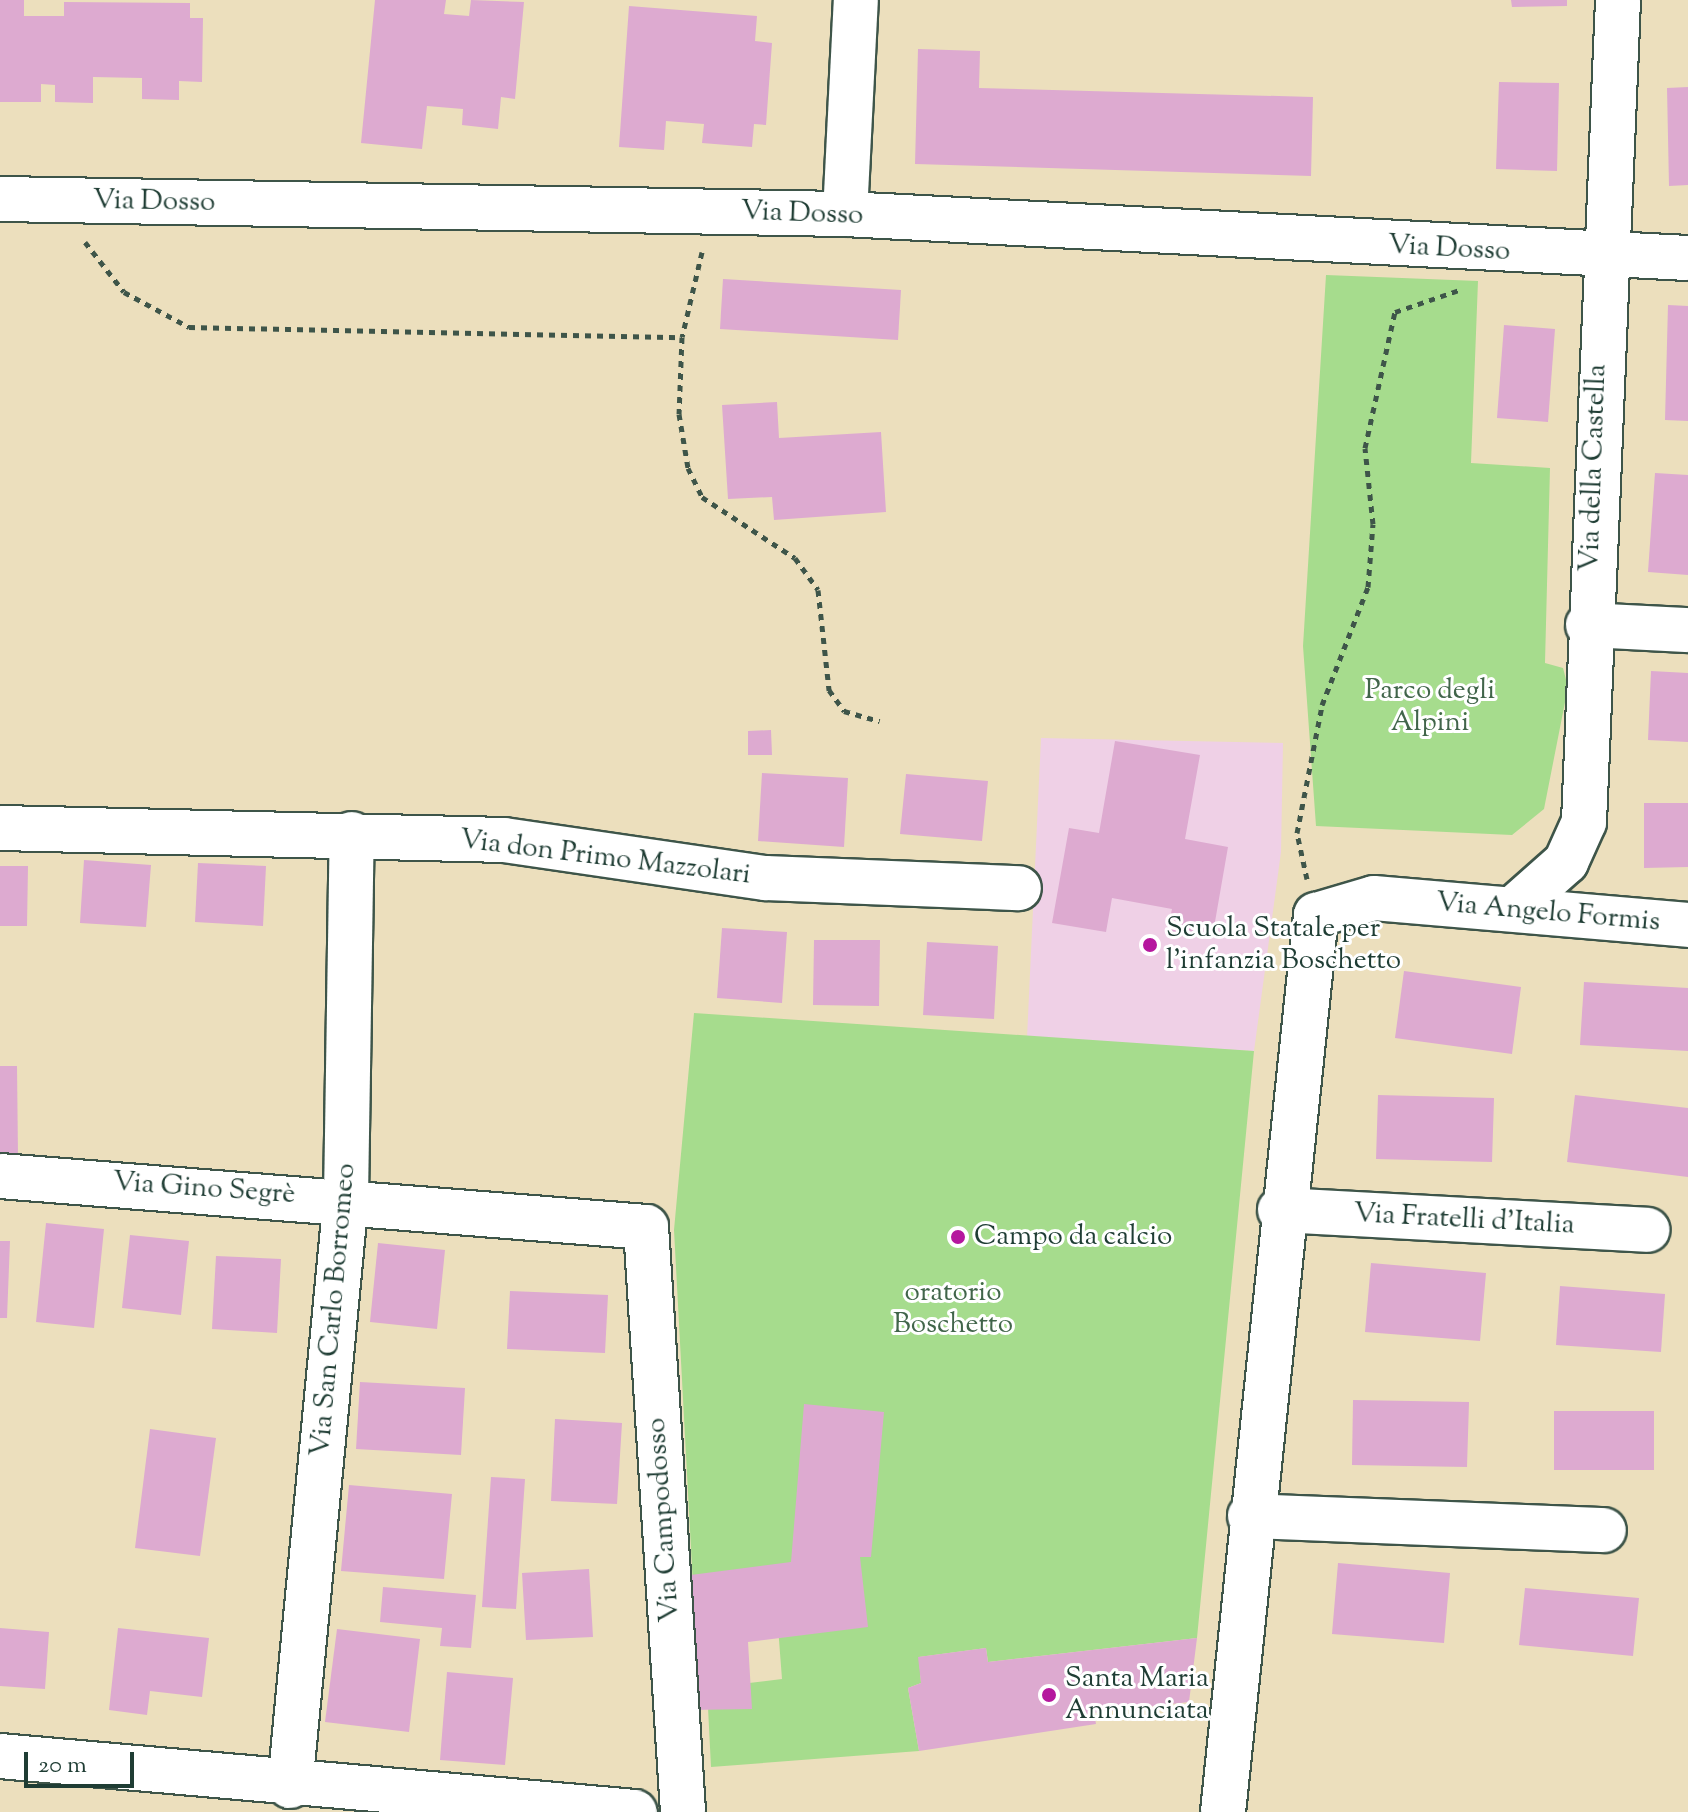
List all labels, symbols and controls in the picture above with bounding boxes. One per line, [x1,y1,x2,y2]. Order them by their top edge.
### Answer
street label: Via Dosso [92,184,216,220]
street label: Via Dosso [740,195,864,233]
street label: Via Dosso [1387,229,1511,269]
street label: Via della Castella [1574,364,1614,572]
park label: Parco degli Alpini [1365,674,1495,740]
street label: Via don Primo Mazzolari [458,823,752,893]
street label: Via Angelo Formis [1434,886,1662,940]
place label: Scuola Statale per l'infanzia Boschetto [1166,912,1401,978]
marker: Scuola Statale per l'infanzia Boschetto [1141,936,1159,954]
street label: Via San Carlo Borromeo [304,1162,364,1458]
street label: Via Gino Segrè [111,1166,297,1212]
street label: Via Fratelli d'Italia [1353,1197,1575,1243]
place label: Campo da calcio [974,1220,1172,1254]
marker: Campo da calcio [949,1228,967,1246]
park label: oratorio Boschetto [893,1276,1013,1342]
street label: Via Campodosso [640,1417,688,1623]
place label: Santa Maria Annunciata [1065,1662,1209,1728]
marker: Santa Maria Annunciata [1040,1686,1058,1704]
scale bar [28,1736,138,1786]
text: 20 m [38,1749,87,1783]

